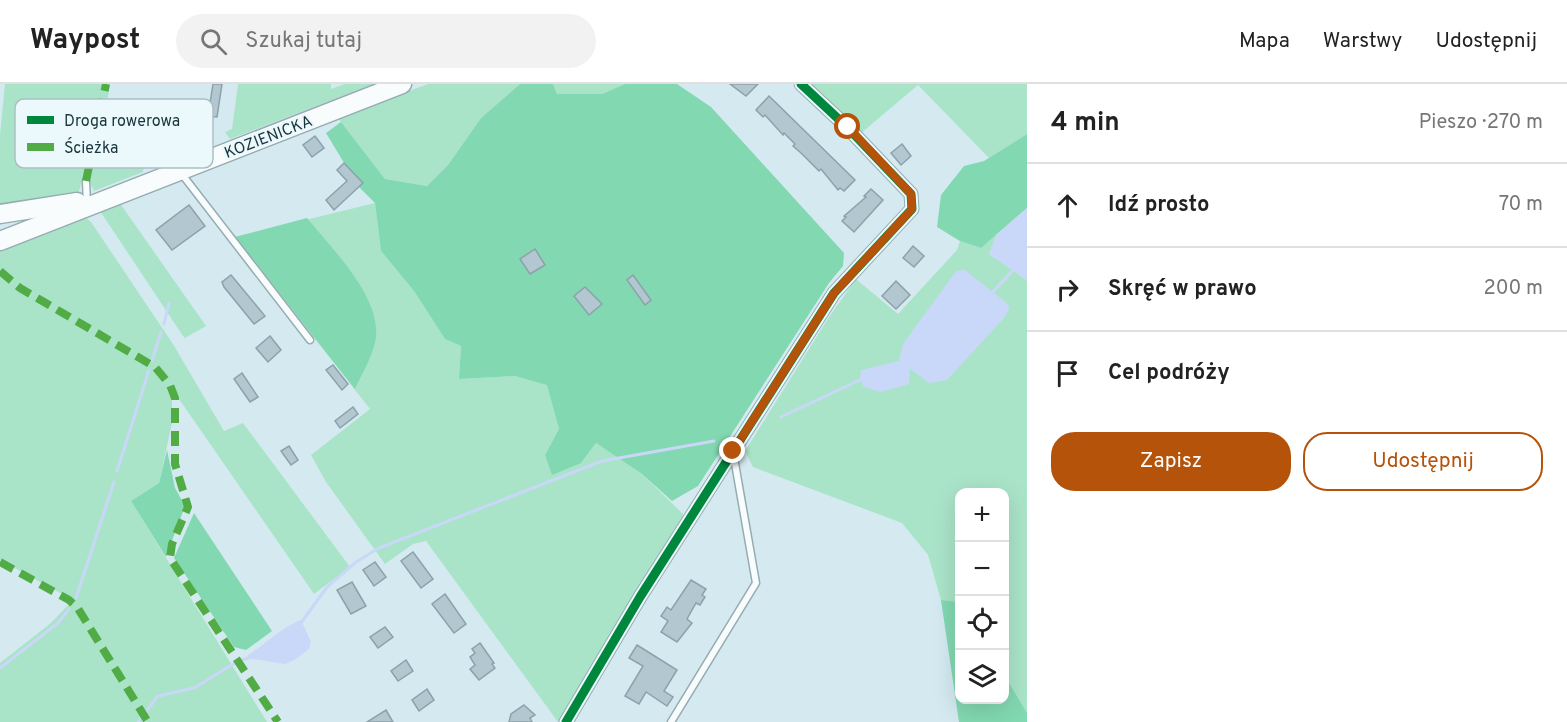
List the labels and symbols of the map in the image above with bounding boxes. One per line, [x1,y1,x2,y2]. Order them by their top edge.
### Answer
legend [15,99,213,168]
text: Droga rowerowa [64,112,180,132]
street label: KOZIENICKA [222,112,316,164]
route start [834,113,860,139]
text: Ścieżka [64,137,118,159]
route end [719,437,745,463]

